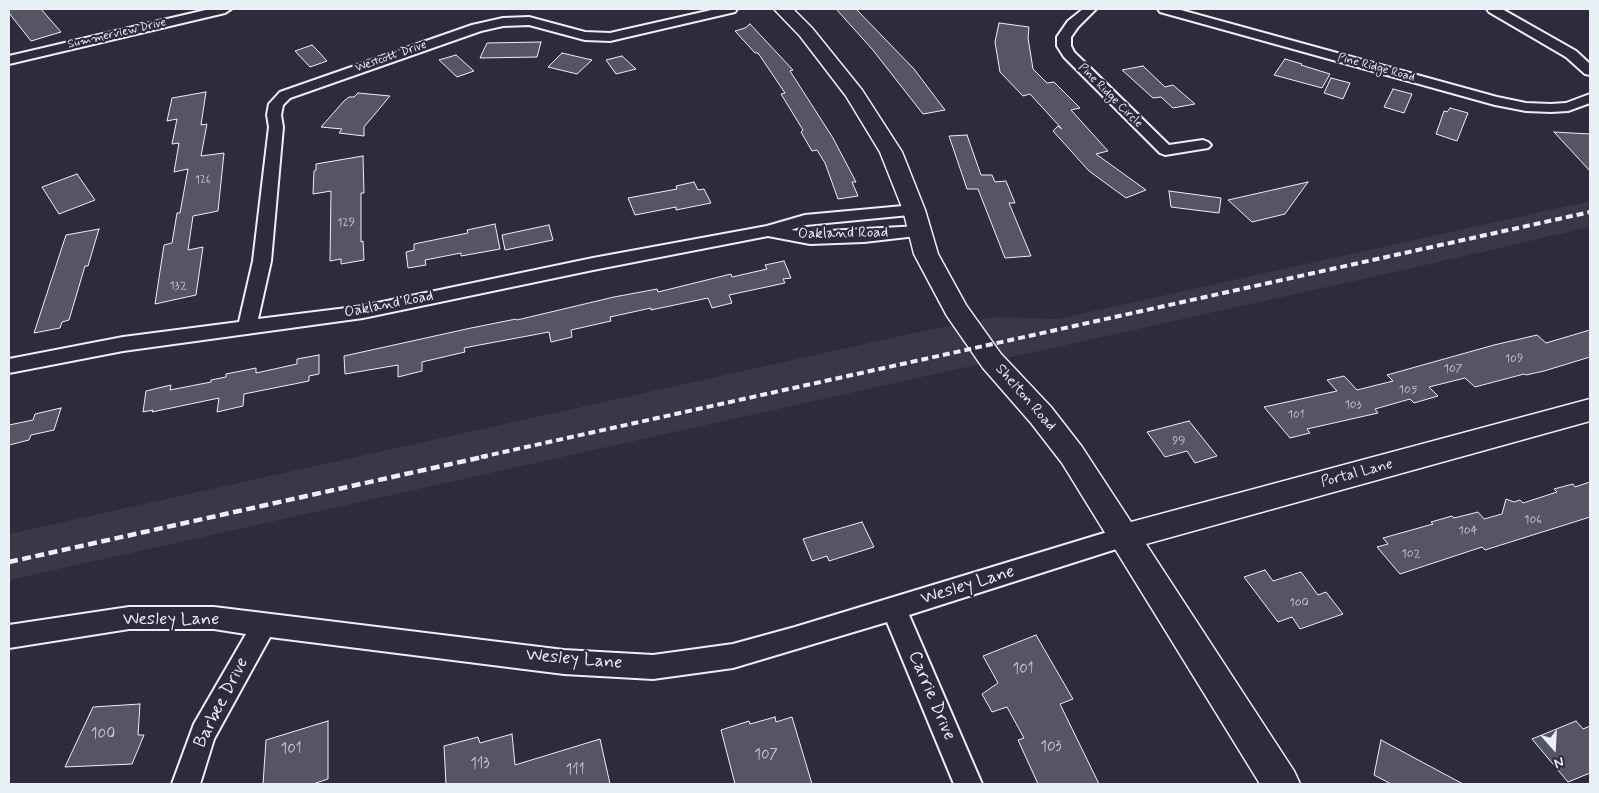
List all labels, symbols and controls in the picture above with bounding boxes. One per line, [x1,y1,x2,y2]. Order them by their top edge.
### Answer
street label: Summerview Drive [66,16,168,52]
street label: Westcott Drive [353,38,429,76]
street label: Pine Ridge Road [1336,51,1416,85]
street label: Pine Ridge Circle [1075,61,1145,131]
house number: 126 [195,174,211,188]
house number: 129 [337,216,355,230]
street label: Oakland Road [798,224,888,244]
house number: 132 [169,279,187,293]
street label: Oakland Road [343,288,435,322]
house number: 109 [1505,352,1523,366]
street label: Shelton Road [991,361,1059,435]
house number: 107 [1444,362,1462,376]
house number: 105 [1399,383,1417,397]
house number: 103 [1344,398,1362,412]
house number: 101 [1288,408,1304,422]
house number: 99 [1172,434,1186,448]
street label: Portal Lane [1319,456,1395,492]
house number: 106 [1524,513,1542,527]
house number: 104 [1458,524,1478,538]
house number: 102 [1401,547,1421,561]
street label: Wesley Lane [919,562,1017,610]
house number: 100 [1289,596,1309,610]
street label: Wesley Lane [123,609,219,631]
street label: Wesley Lane [525,645,623,675]
street label: Carrie Drive [902,648,960,744]
street label: Barbee Drive [190,654,254,752]
house number: 101 [1012,661,1034,679]
north arrow [1529,723,1579,773]
house number: 100 [91,726,115,744]
house number: 103 [1040,739,1062,757]
house number: 101 [280,741,302,759]
house number: 107 [754,747,778,765]
text: N [1552,752,1566,772]
house number: 113 [470,756,490,774]
house number: 111 [566,762,584,780]

